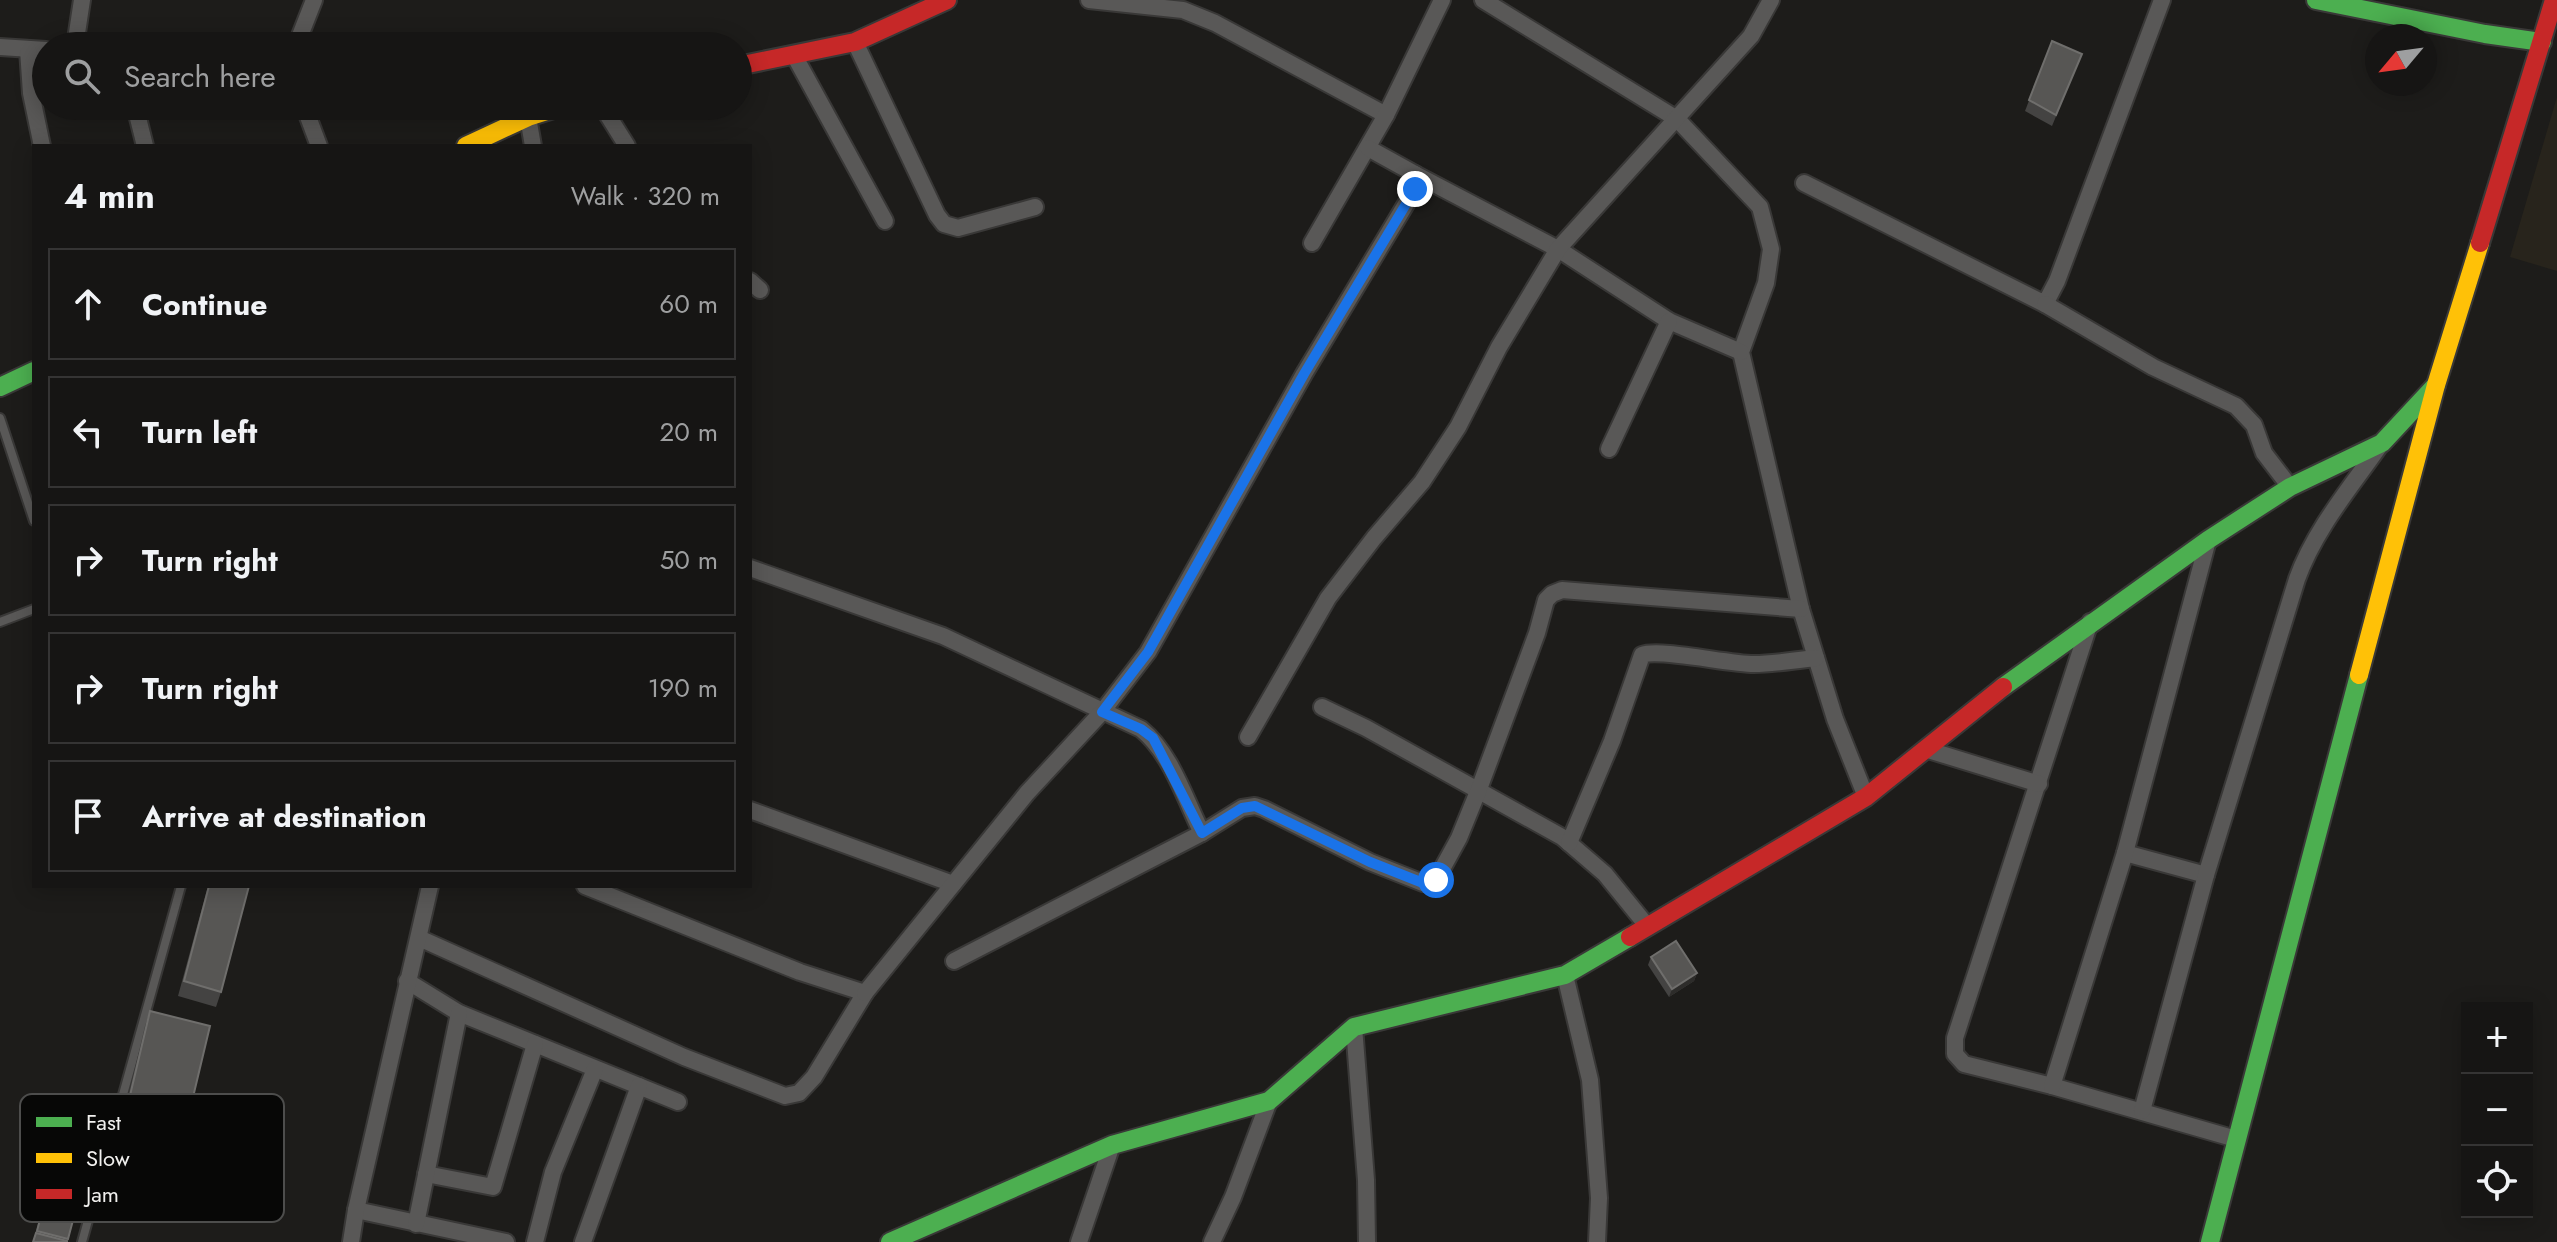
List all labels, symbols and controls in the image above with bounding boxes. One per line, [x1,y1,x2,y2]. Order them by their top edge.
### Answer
north arrow [2365,24,2437,96]
search box [32,32,752,120]
icon: search [60,54,104,98]
text: Search here [124,55,276,98]
route end [1397,171,1433,207]
text: 4 min [64,172,155,221]
text: Walk · 320 m [571,177,720,215]
icon: ahead [66,282,110,326]
text: Continue [142,283,268,326]
text: 60 m [659,285,718,323]
icon: left [66,410,110,454]
text: Turn left [142,411,257,454]
text: 20 m [660,413,718,451]
icon: right [66,538,110,582]
text: Turn right [142,539,278,582]
text: 50 m [660,541,718,579]
icon: right [66,666,110,710]
text: Turn right [142,667,278,710]
text: 190 m [648,669,718,707]
icon: arrive [66,794,110,838]
text: Arrive at destination [142,795,427,838]
route start [1418,862,1454,898]
map controls [2461,1002,2533,1218]
button: + [2461,1002,2533,1074]
button: − [2461,1074,2533,1146]
legend [20,1094,284,1222]
text: Fast [86,1106,122,1138]
text: Slow [86,1142,130,1174]
button: locate [2461,1146,2533,1218]
text: Jam [83,1178,119,1210]

